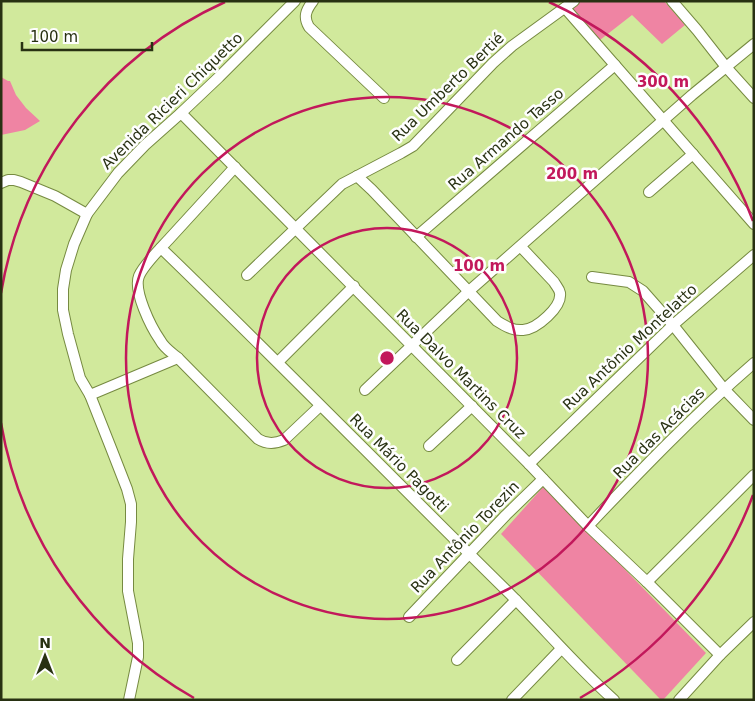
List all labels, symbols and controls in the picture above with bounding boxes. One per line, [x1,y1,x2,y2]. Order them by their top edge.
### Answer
scale bar [22,20,152,52]
text: 100 m [30,28,78,46]
street label: Avenida Ricieri Chiquetto [98,29,246,173]
street label: Rua Umberto Bertié [388,29,508,145]
text: 300 m [637,73,689,91]
street label: Rua Armando Tasso [445,84,567,194]
text: 200 m [546,165,598,183]
text: 100 m [453,257,505,275]
street label: Rua Antônio Montelatto [559,280,701,414]
street label: Rua Dalvo Martins Cruz [393,306,529,442]
centre of rings [378,349,396,367]
street label: Rua das Acácias [610,384,708,482]
street label: Rua Mário Pagotti [346,410,452,516]
street label: Rua Antônio Torezin [407,477,523,597]
north arrow [20,631,70,681]
text: N [39,635,51,651]

